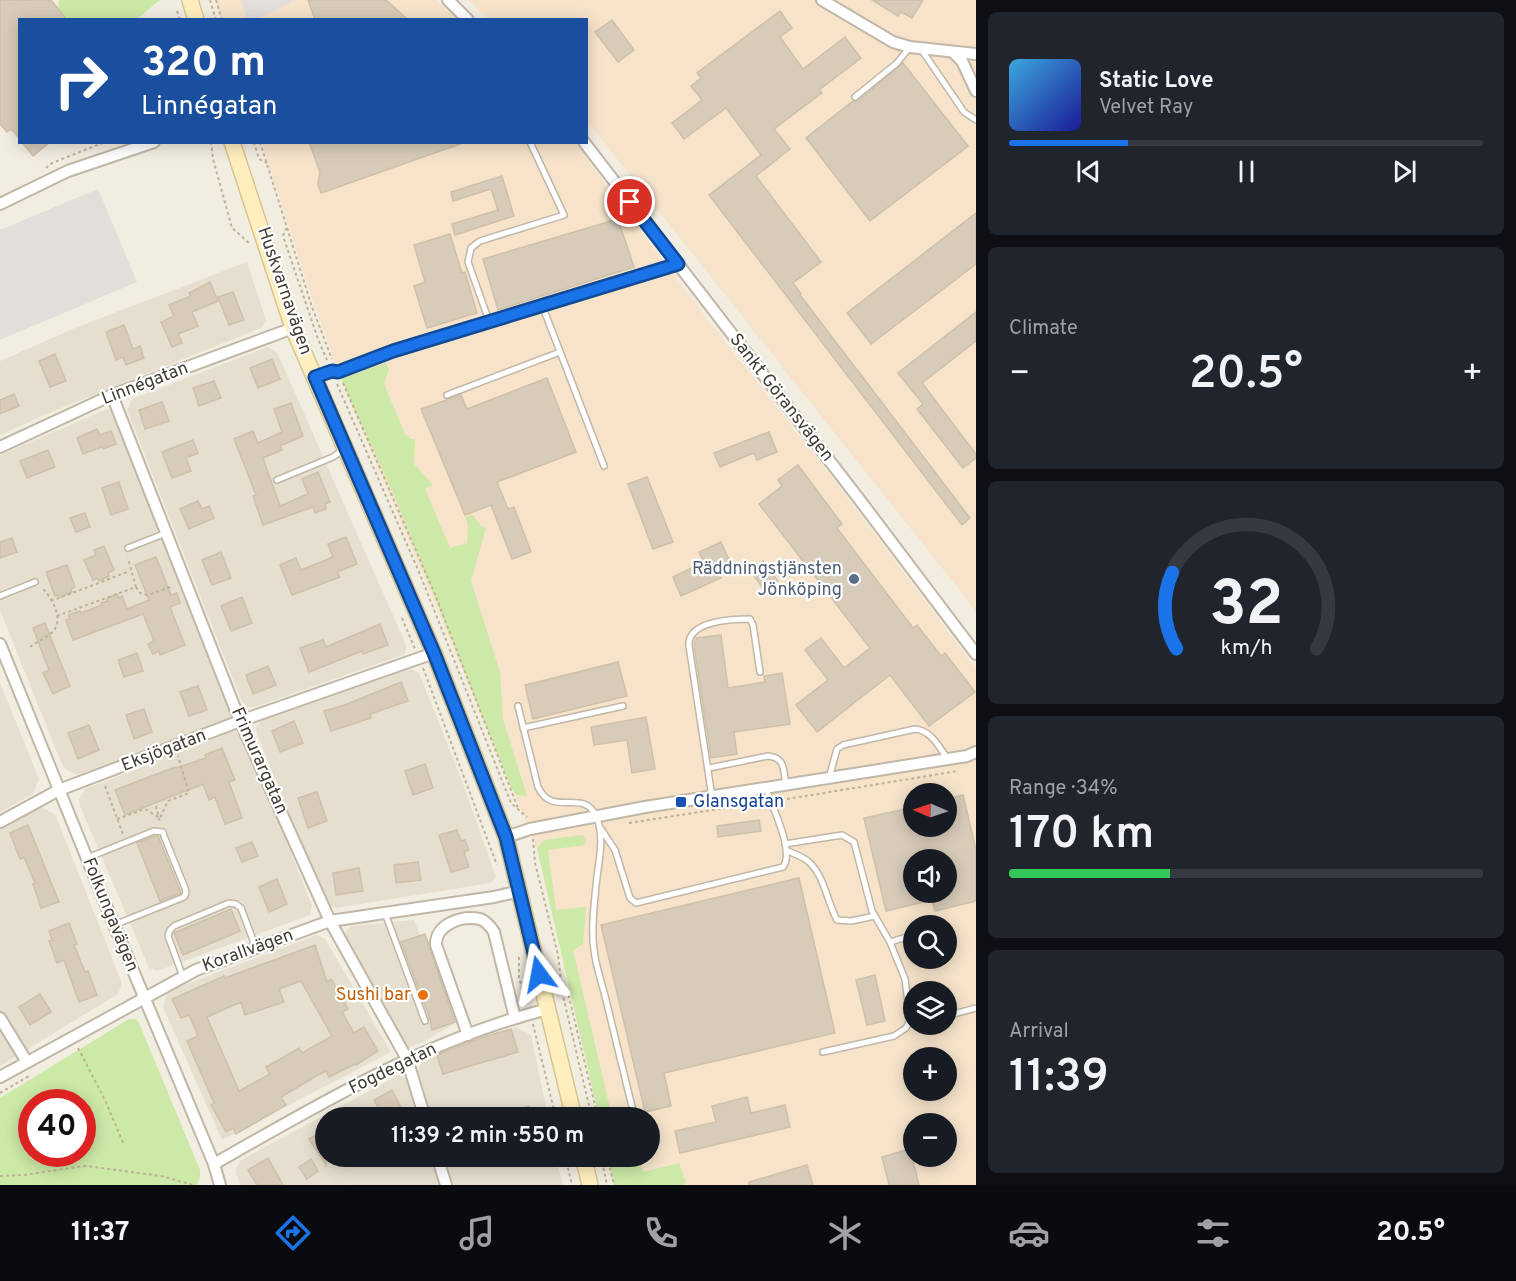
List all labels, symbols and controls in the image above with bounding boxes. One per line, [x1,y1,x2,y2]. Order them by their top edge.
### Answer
text: 320 m [141,38,266,91]
icon: right [42,42,120,120]
text: Static Love [1099,68,1213,95]
text: Linnégatan [141,90,278,124]
text: Velvet Ray [1099,95,1193,121]
icon: previous [1072,155,1105,188]
icon: pause [1230,155,1263,188]
icon: next [1388,155,1421,188]
pin [604,176,655,227]
icon: arrive [613,185,646,218]
street label: Huskvarnavägen [251,224,317,358]
text: Climate [1009,316,1078,342]
street label: Sankt Göransvägen [724,329,838,467]
text: 20.5° [1189,347,1303,404]
text: − [1009,354,1030,396]
text: + [1462,354,1483,396]
street label: Linnégatan [98,357,192,411]
place label: Räddningstjänsten Jönköping [692,558,842,602]
text: 32 [1209,569,1283,648]
marker: Räddningstjänsten Jönköping [847,572,861,586]
text: km/h [1220,636,1272,663]
street label: Frimurargatan [225,704,293,818]
street label: Eksjögatan [118,724,210,778]
text: Range · 34% [1009,776,1118,802]
north arrow [903,783,957,837]
map controls [903,783,957,1167]
place label: Glansgatan [693,791,784,814]
marker: Glansgatan [674,795,688,809]
text: 170 km [1009,807,1154,864]
button: sound [903,849,957,903]
street label: Folkungavägen [77,854,143,976]
button: search [903,915,957,969]
street label: Korallvägen [199,924,297,978]
position arrow [507,942,571,1006]
button: layers [903,981,957,1035]
place label: Sushi bar [336,984,411,1007]
marker: Sushi bar [416,988,430,1002]
text: Arrival [1009,1019,1069,1045]
street label: Fogdegatan [345,1038,441,1100]
button: + [903,1047,957,1101]
text: 11:39 [1009,1050,1109,1107]
speed limit sign: 40 [18,1089,96,1167]
button: − [903,1113,957,1167]
text: 11:39 · 2 min · 550 m [391,1123,584,1150]
icon: directions [272,1212,314,1254]
icon: music [456,1212,498,1254]
icon: phone [640,1212,682,1254]
icon: climate [824,1212,866,1254]
icon: car [1008,1212,1050,1254]
icon: filters [1192,1212,1234,1254]
text: 11:37 [71,1216,129,1250]
text: 20.5° [1376,1216,1445,1250]

